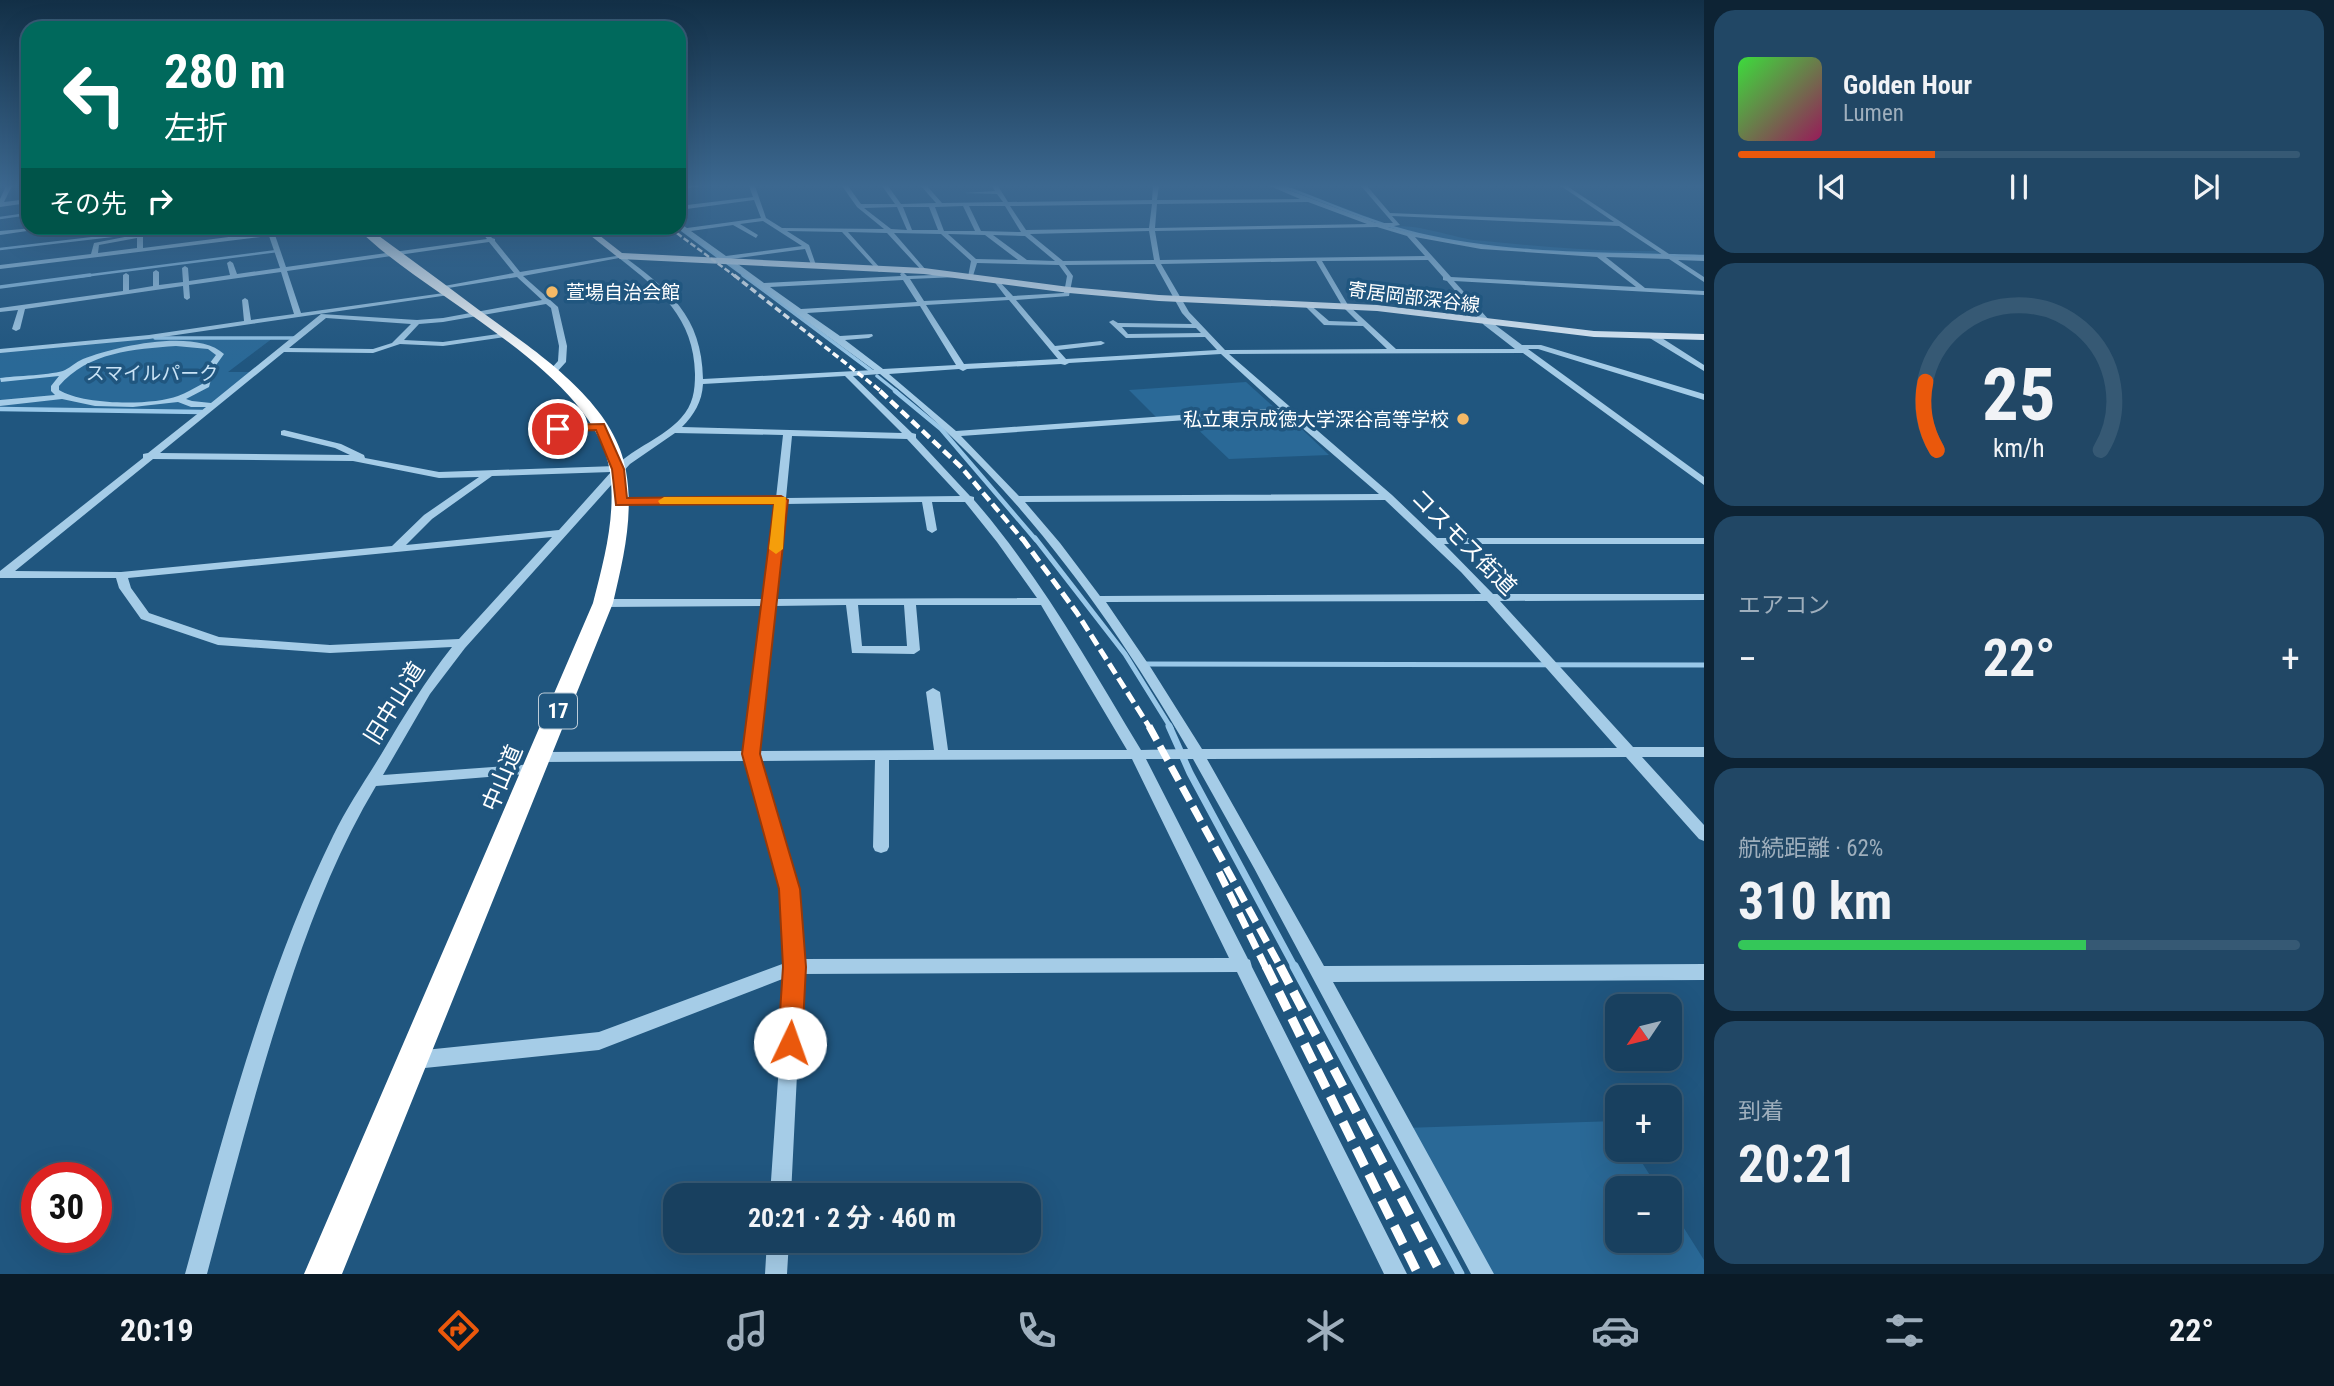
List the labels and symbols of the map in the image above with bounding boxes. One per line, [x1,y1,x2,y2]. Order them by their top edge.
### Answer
street label: 寄居岡部深谷線 [1347,278,1481,317]
place label: 萱場自治会館 [566,281,680,304]
marker: 萱場自治会館 [544,284,560,300]
park label: スマイルパーク [86,362,218,385]
pin [528,399,588,459]
place label: 私立東京成徳大学深谷高等学校 [1183,408,1449,431]
marker: 私立東京成徳大学深谷高等学校 [1455,411,1471,427]
street label: コスモス街道 [1405,484,1522,601]
street label: 旧中山道 [359,657,430,749]
road number: 17 [539,694,577,728]
street label: 中山道 [477,741,528,815]
north arrow [1605,994,1682,1071]
position arrow [753,1006,827,1080]
speed limit sign: 30 [21,1162,112,1253]

